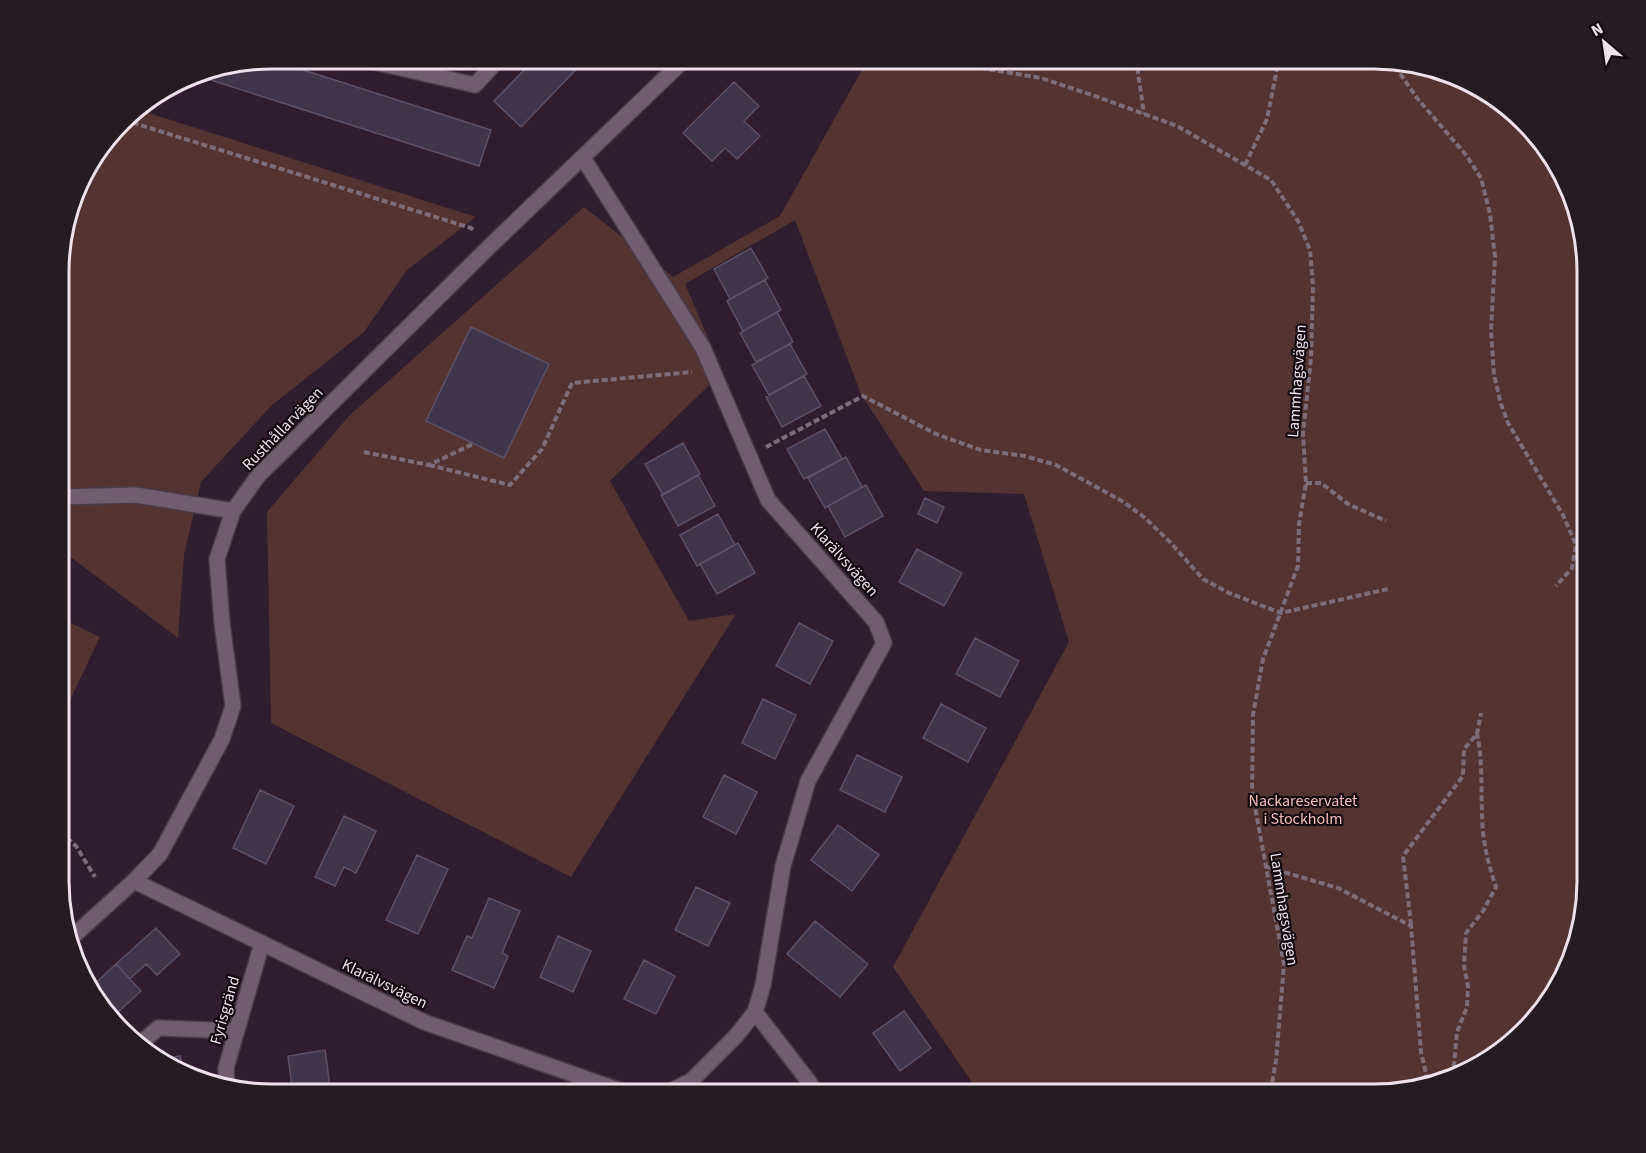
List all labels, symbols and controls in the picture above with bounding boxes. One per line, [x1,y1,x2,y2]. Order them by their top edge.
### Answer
north arrow [1574,12,1634,72]
text: N [1587,18,1607,42]
street label: Lammhagsvägen [1282,324,1312,439]
street label: Rusthållarvägen [237,382,328,475]
street label: Klarälvsvägen [805,518,883,601]
park label: Nackareservatet i Stockholm [1249,790,1358,830]
street label: Lammhagsvägen [1264,851,1304,967]
street label: Klarälvsvägen [338,954,431,1014]
street label: Fyrisgränd [205,973,245,1047]

